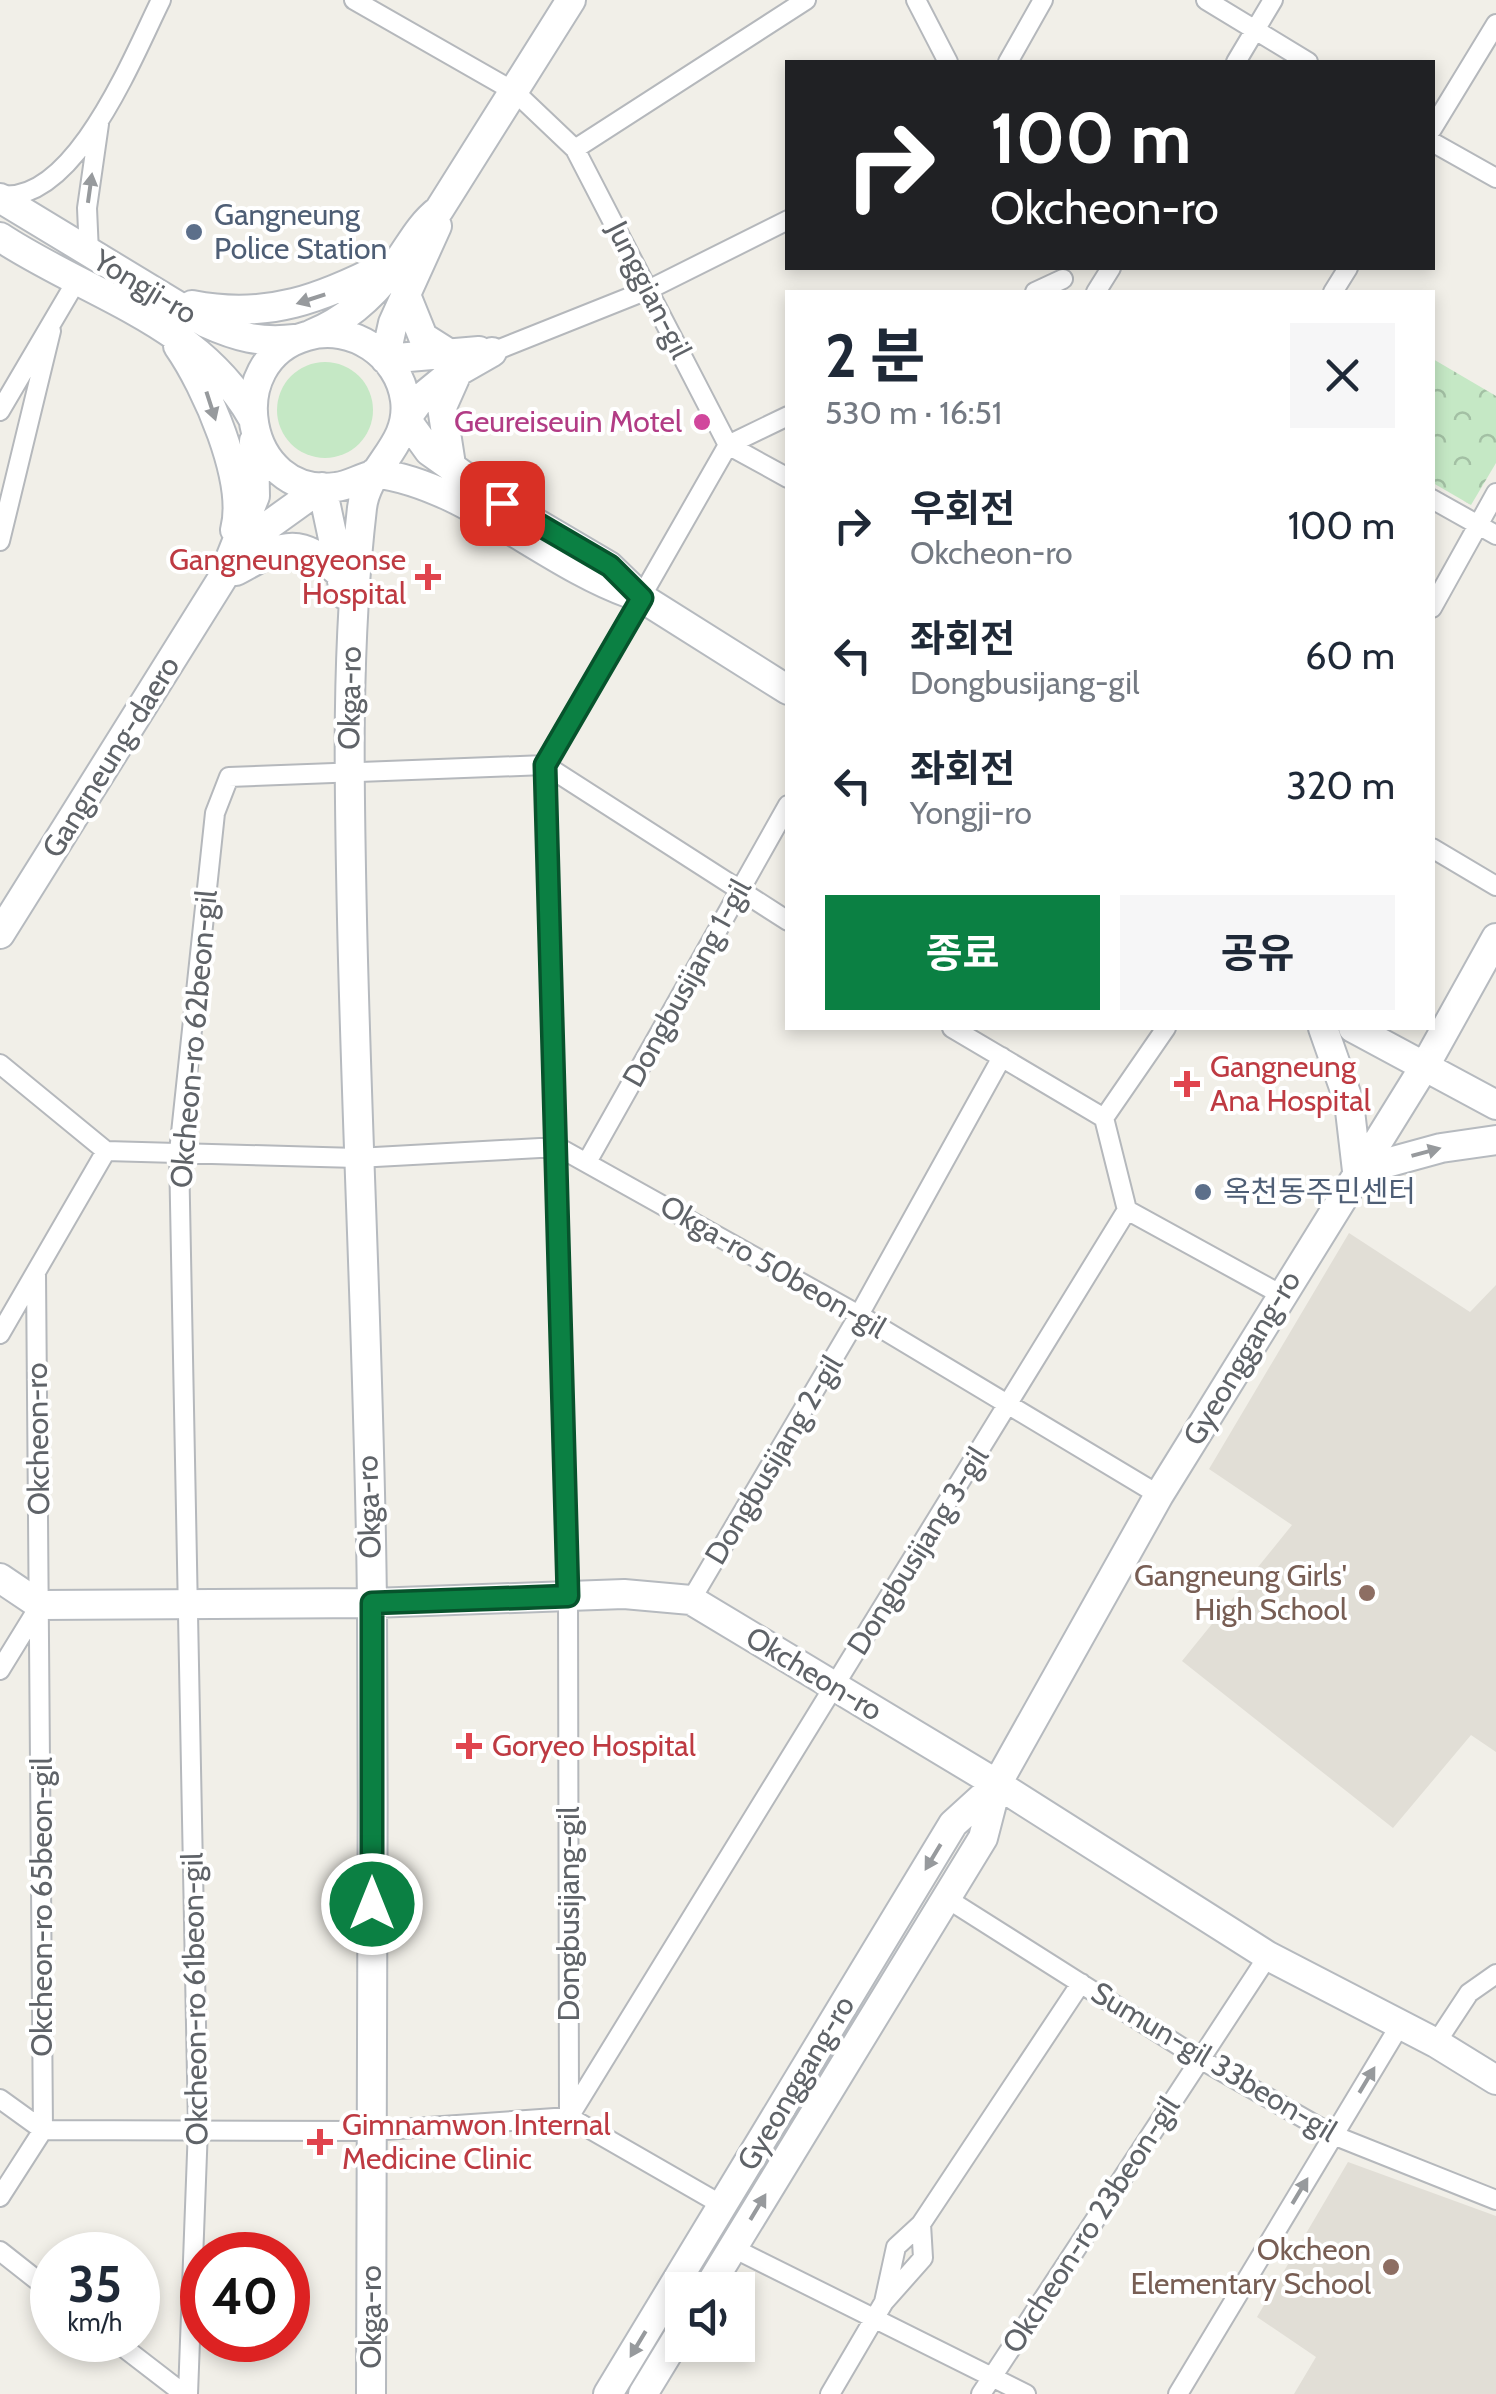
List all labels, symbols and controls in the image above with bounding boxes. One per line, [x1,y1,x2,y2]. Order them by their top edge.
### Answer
text: 100 m [990,95,1191,181]
icon: right [825,100,955,230]
one-way arrow [82,172,98,203]
text: Okcheon-ro [990,181,1219,235]
place label: Gangneung Police Station [214,196,387,267]
street label: Junggian-gil [599,214,700,365]
marker: Gangneung Police Station [183,221,205,243]
street label: Yongji-ro [86,241,204,332]
one-way arrow [295,292,325,307]
text: 2 분 [825,319,925,392]
button: close [1290,323,1395,428]
one-way arrow [204,391,219,421]
text: 530 m · 16:51 [825,393,1002,432]
place label: Geureiseuin Motel [454,403,682,440]
marker: Geureiseuin Motel [691,411,713,433]
pin [460,461,545,546]
icon: arrive [475,476,530,531]
text: 우회전 [910,485,1015,532]
icon: right [825,498,880,553]
text: 100 m [1288,502,1395,549]
text: Okcheon-ro [910,533,1073,572]
place label: Gangneungyeonse Hospital [169,541,406,612]
marker: Gangneungyeonse Hospital [415,564,441,590]
text: 좌회전 [910,615,1015,662]
icon: left [825,628,880,683]
text: 60 m [1305,632,1395,679]
street label: Okga-ro [330,646,369,750]
street label: Gangneung-daero [34,649,187,864]
text: Dongbusijang-gil [910,663,1139,702]
text: 좌회전 [910,745,1015,792]
icon: left [825,758,880,813]
text: 320 m [1286,762,1395,809]
text: Yongji-ro [910,793,1032,832]
street label: Dongbusijang 1-gil [614,872,759,1093]
street label: Okcheon-ro 62beon-gil [162,888,225,1189]
button: 종료 [825,895,1100,1010]
button: 공유 [1120,895,1395,1010]
place label: Gangneung Ana Hospital [1210,1048,1371,1119]
marker: Gangneung Ana Hospital [1174,1071,1200,1097]
one-way arrow [1411,1144,1442,1160]
place label: 옥천동주민센터 [1223,1173,1416,1210]
marker: 옥천동주민센터 [1192,1181,1214,1203]
street label: Okga-ro 50beon-gil [654,1187,893,1346]
street label: Gyeonggang-ro [1175,1264,1308,1452]
street label: Dongbusijang 2-gil [697,1349,851,1571]
street label: Okcheon-ro [18,1362,57,1516]
street label: Dongbusijang 3-gil [839,1440,996,1662]
street label: Okga-ro [348,1455,389,1559]
place label: Gangneung Girls' High School [1134,1557,1347,1628]
marker: Gangneung Girls' High School [1356,1582,1378,1604]
street label: Okcheon-ro [739,1618,889,1729]
place label: Goryeo Hospital [492,1727,696,1764]
marker: Goryeo Hospital [456,1733,482,1759]
street label: Okcheon-ro 65beon-gil [23,1757,60,2057]
street label: Dongbusijang-gil [550,1806,587,2022]
one-way arrow [925,1843,942,1871]
street label: Okcheon-ro 61beon-gil [173,1852,216,2146]
position arrow [320,1852,424,1956]
street label: Sumun-gil 33beon-gil [1085,1974,1344,2149]
street label: Gyeonggang-ro [729,1989,862,2177]
one-way arrow [1358,2066,1375,2094]
street label: Okcheon-ro 23beon-gil [994,2090,1187,2360]
place label: Gimnamwon Internal Medicine Clinic [342,2106,611,2177]
marker: Gimnamwon Internal Medicine Clinic [307,2129,333,2155]
one-way arrow [1291,2177,1308,2205]
one-way arrow [749,2193,766,2221]
place label: Okcheon Elementary School [1131,2231,1371,2302]
speed limit sign: 40 [180,2232,310,2362]
text: 35 [68,2254,122,2315]
marker: Okcheon Elementary School [1380,2256,1402,2278]
street label: Okga-ro [352,2265,389,2369]
map controls [665,2272,755,2362]
button: sound [665,2272,755,2362]
text: km/h [68,2307,122,2337]
one-way arrow [630,2330,647,2358]

